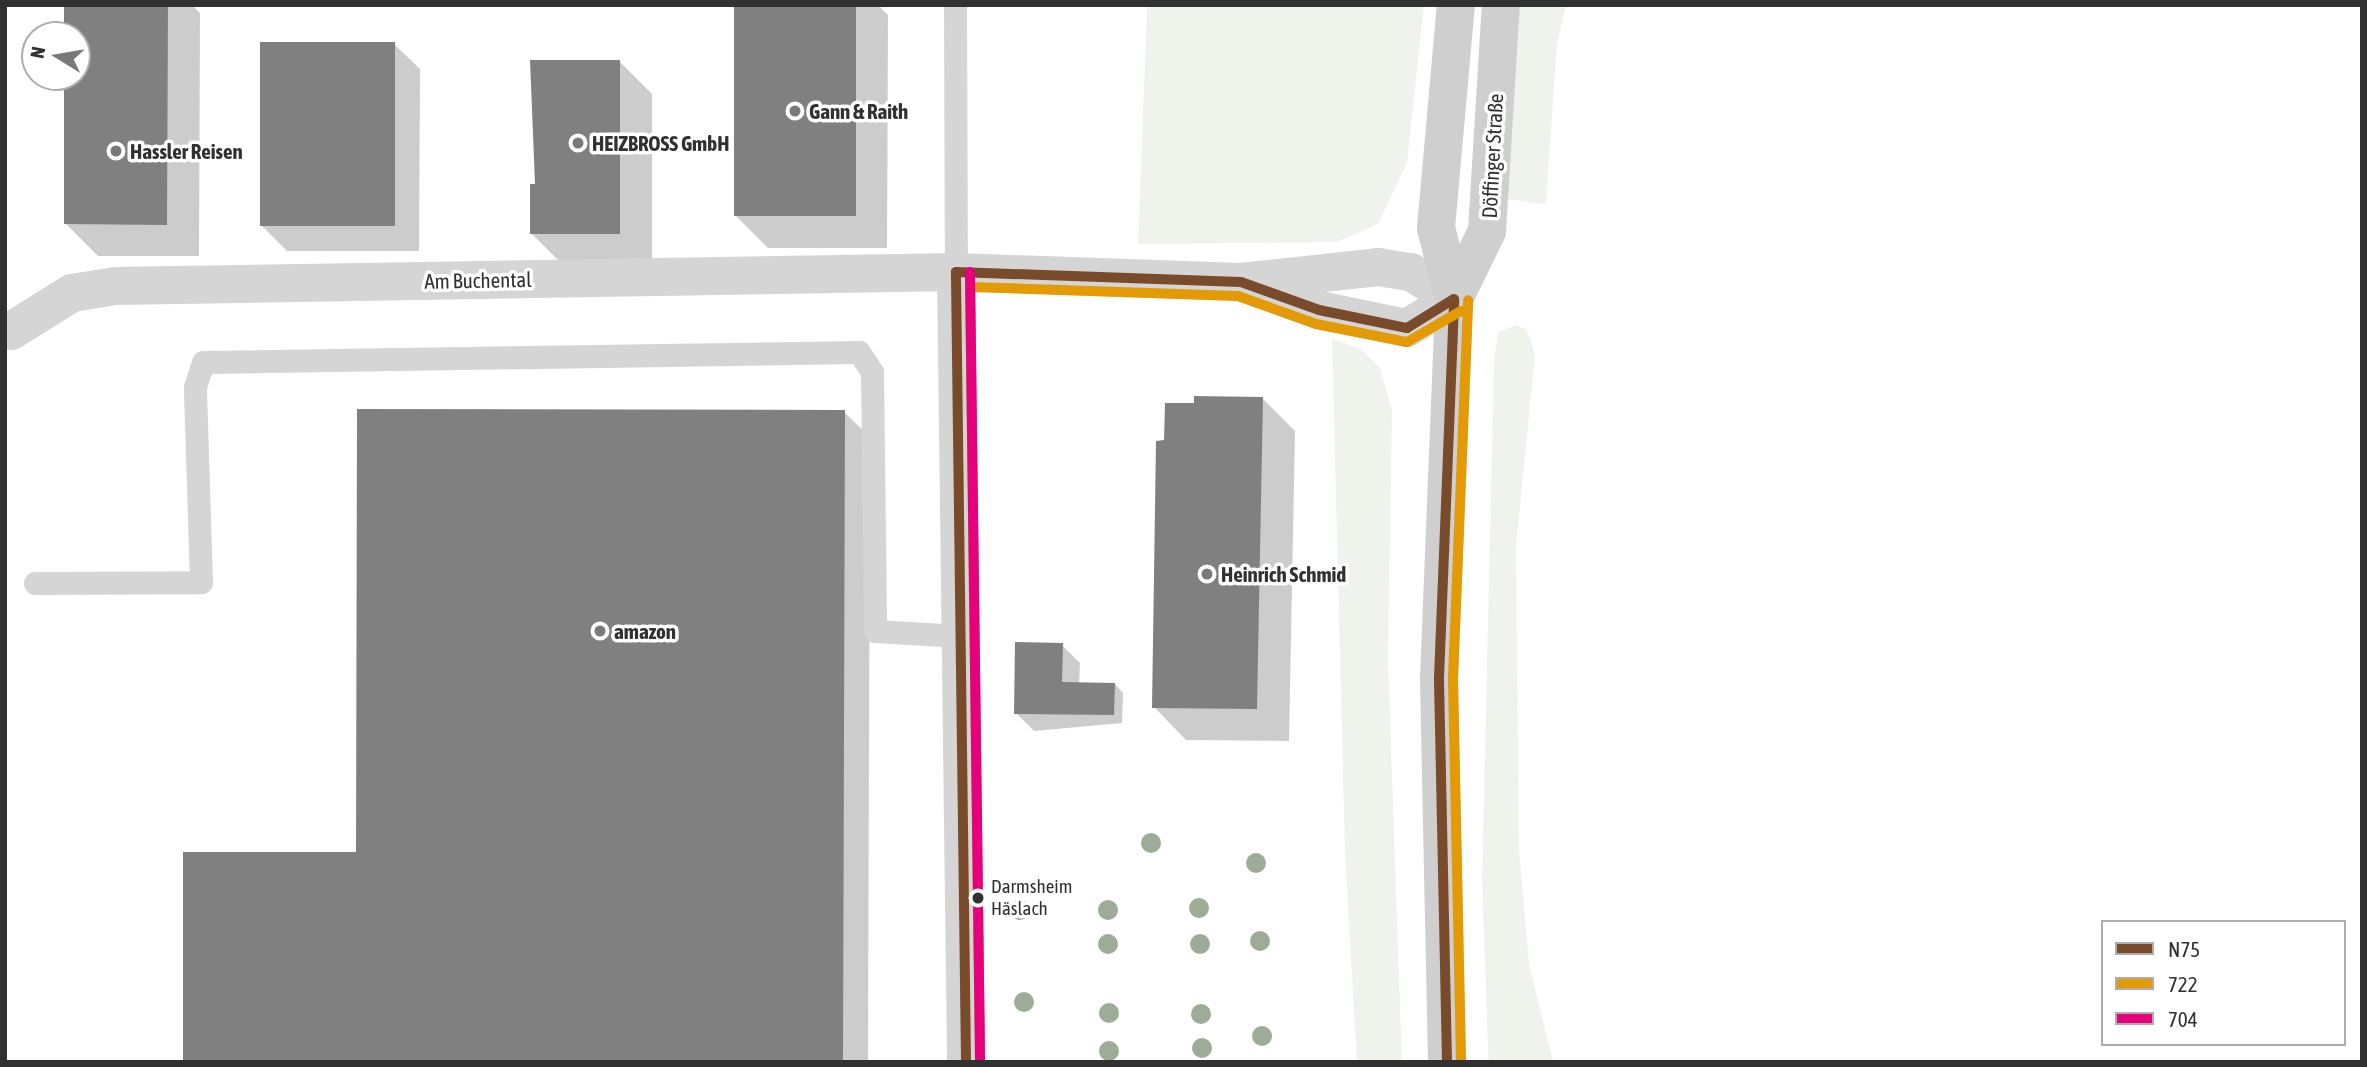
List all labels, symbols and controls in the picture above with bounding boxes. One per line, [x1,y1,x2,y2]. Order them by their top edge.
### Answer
north arrow [21,21,91,91]
text: N [25,45,49,60]
street label: Döffinger Straße [1476,93,1508,219]
place label: Gann & Raith [809,98,908,124]
marker: Gann & Raith [787,103,803,119]
place label: HEIZBROSS GmbH [592,130,729,156]
marker: HEIZBROSS GmbH [570,135,586,151]
place label: Hassler Reisen [130,138,243,164]
marker: Hassler Reisen [108,143,124,159]
street label: Am Buchental [424,266,532,294]
place label: Heinrich Schmid [1221,561,1346,587]
marker: Heinrich Schmid [1199,566,1215,582]
place label: amazon [614,618,676,644]
marker: amazon [592,623,608,639]
place label: Darmsheim Häslach [991,876,1072,920]
marker: Darmsheim Häslach [971,891,985,905]
legend [2101,920,2346,1046]
text: N75 [2168,937,2200,961]
text: 722 [2168,972,2198,996]
text: 704 [2168,1007,2198,1031]

